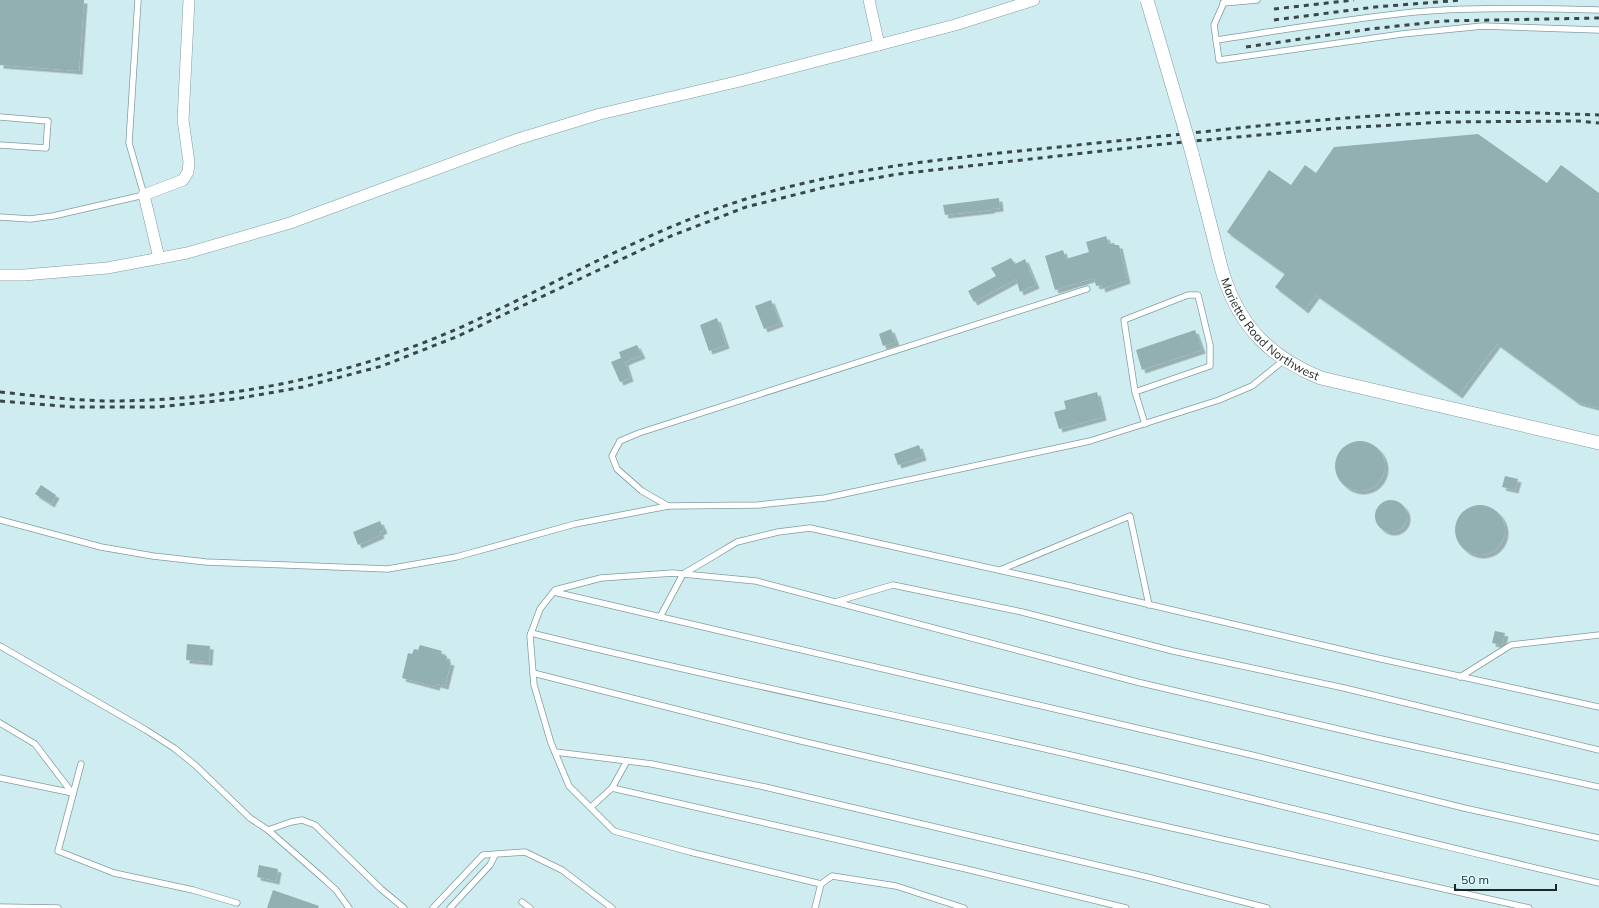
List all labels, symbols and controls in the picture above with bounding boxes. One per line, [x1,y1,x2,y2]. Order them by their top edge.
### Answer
street label: Marietta Road Northwest [1218,276,1322,383]
scale bar [1455,866,1556,892]
text: 50 m [1461,872,1489,887]

